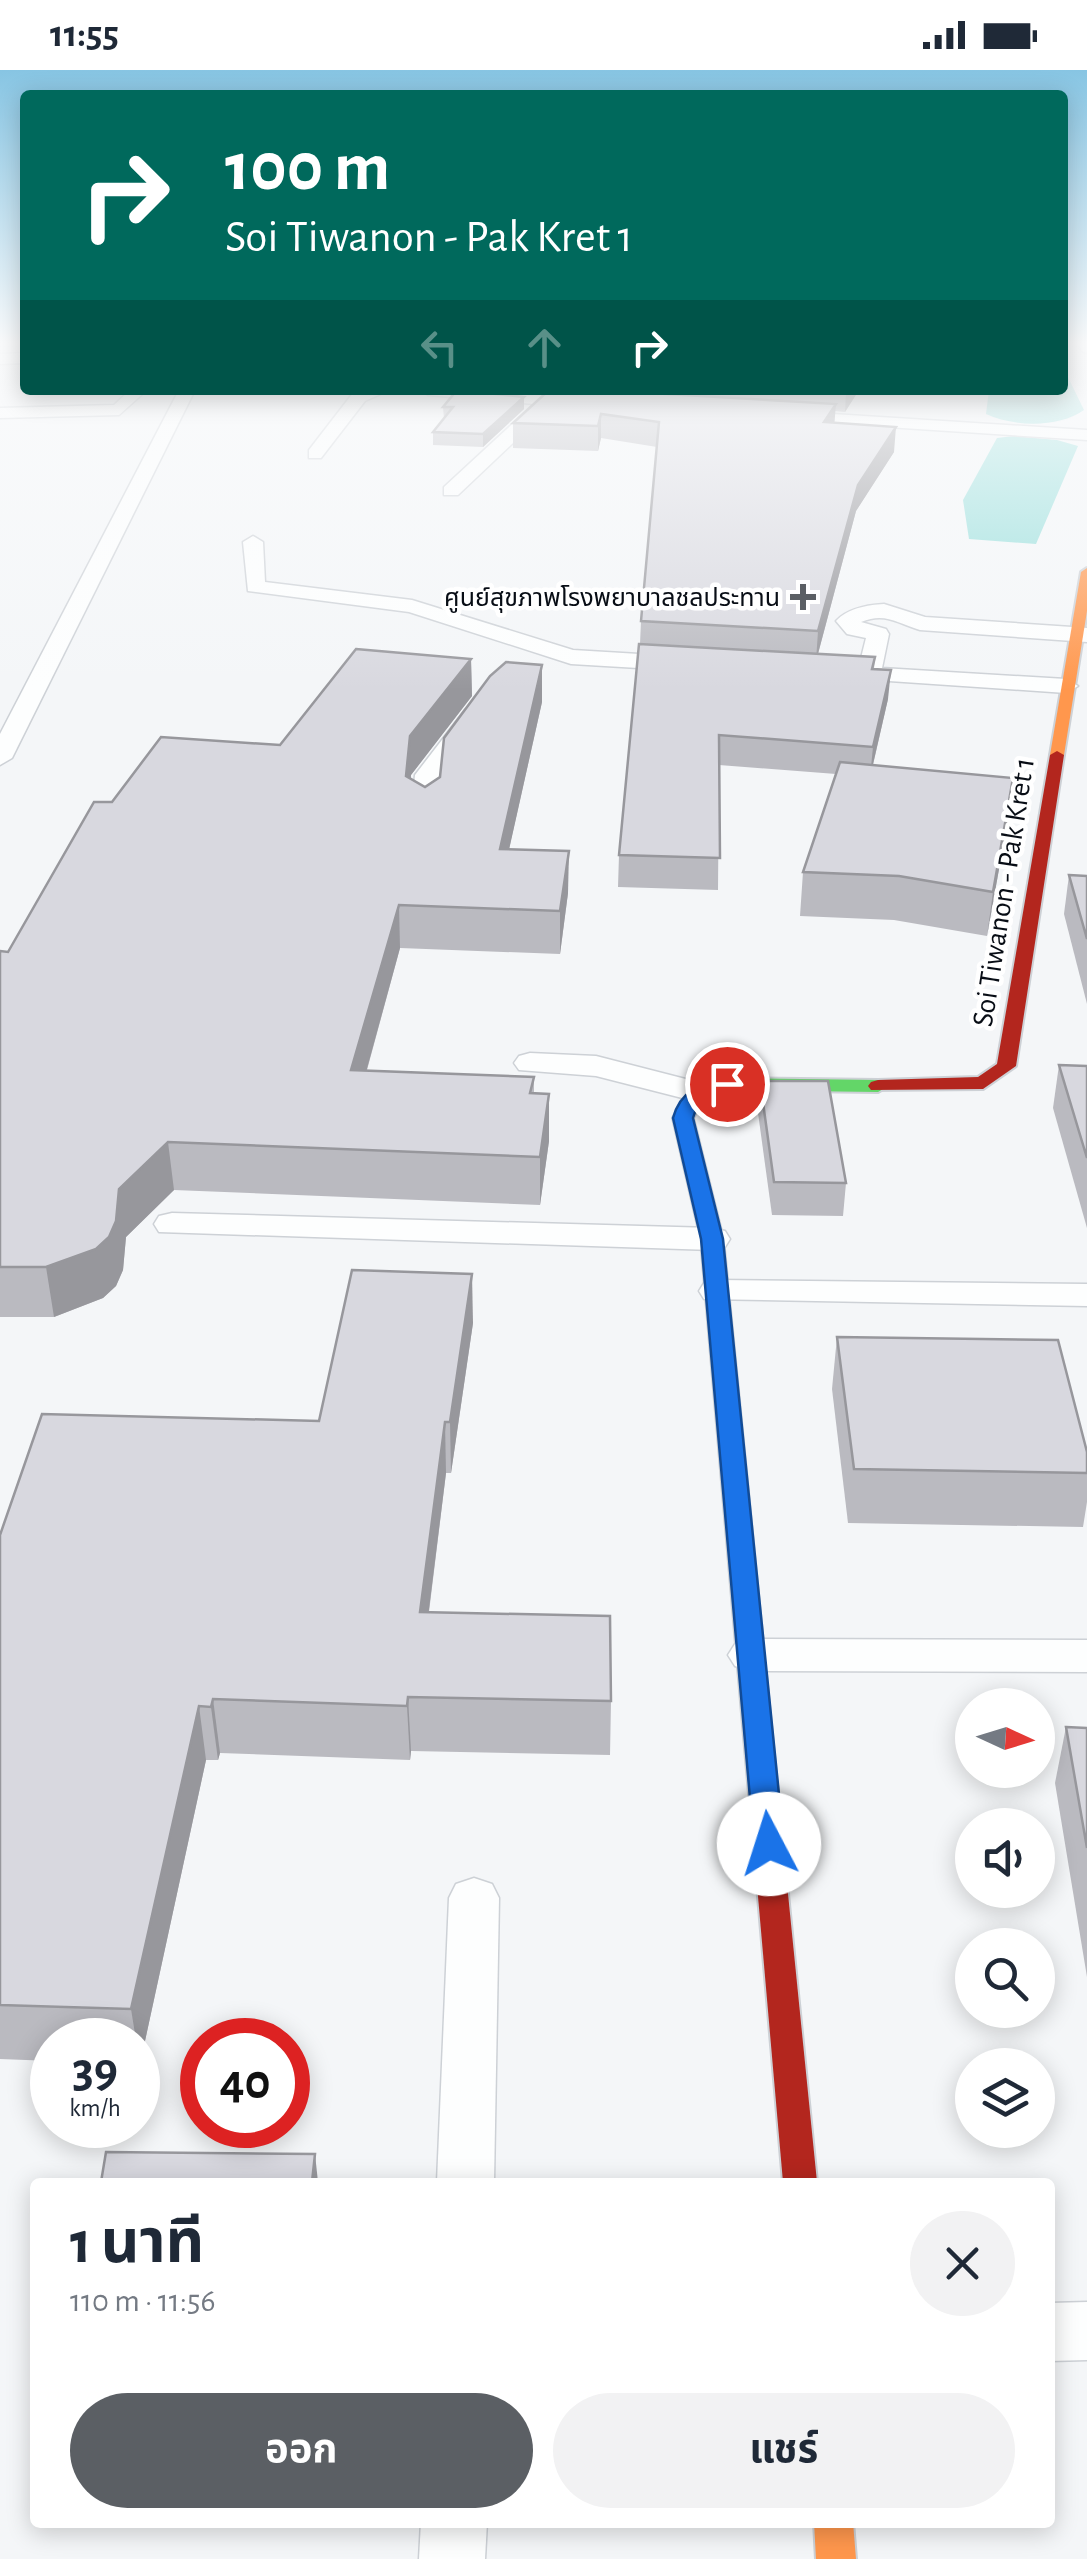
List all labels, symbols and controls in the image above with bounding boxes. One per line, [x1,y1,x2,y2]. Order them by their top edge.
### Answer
text: 11:55 [50,16,119,54]
icon: right [60,130,190,260]
text: 100 m [225,133,390,203]
text: Soi Tiwanon - Pak Kret 1 [225,215,633,260]
icon: left [412,320,467,375]
icon: ahead [517,320,572,375]
icon: right [622,320,677,375]
marker: ศูนย์สุขภาพโรงพยาบาลชลประทาน [790,584,816,610]
place label: ศูนย์สุขภาพโรงพยาบาลชลประทาน [444,585,780,613]
street label: Soi Tiwanon - Pak Kret 1 [968,755,1040,1029]
pin [685,1042,770,1127]
icon: arrive [700,1057,755,1112]
north arrow [955,1688,1055,1788]
map controls [955,1688,1055,2148]
position arrow [717,1792,821,1896]
button: sound [955,1808,1055,1908]
button: search [955,1928,1055,2028]
speed limit sign: 40 [180,2018,310,2148]
text: 39 [72,2046,118,2096]
button: layers [955,2048,1055,2148]
text: km/h [69,2096,121,2121]
button: close [910,2211,1015,2316]
text: 1 นาที [70,2214,204,2274]
text: 110 m · 11:56 [70,2285,215,2317]
button: ออก [70,2393,533,2508]
button: แชร์ [553,2393,1015,2508]

